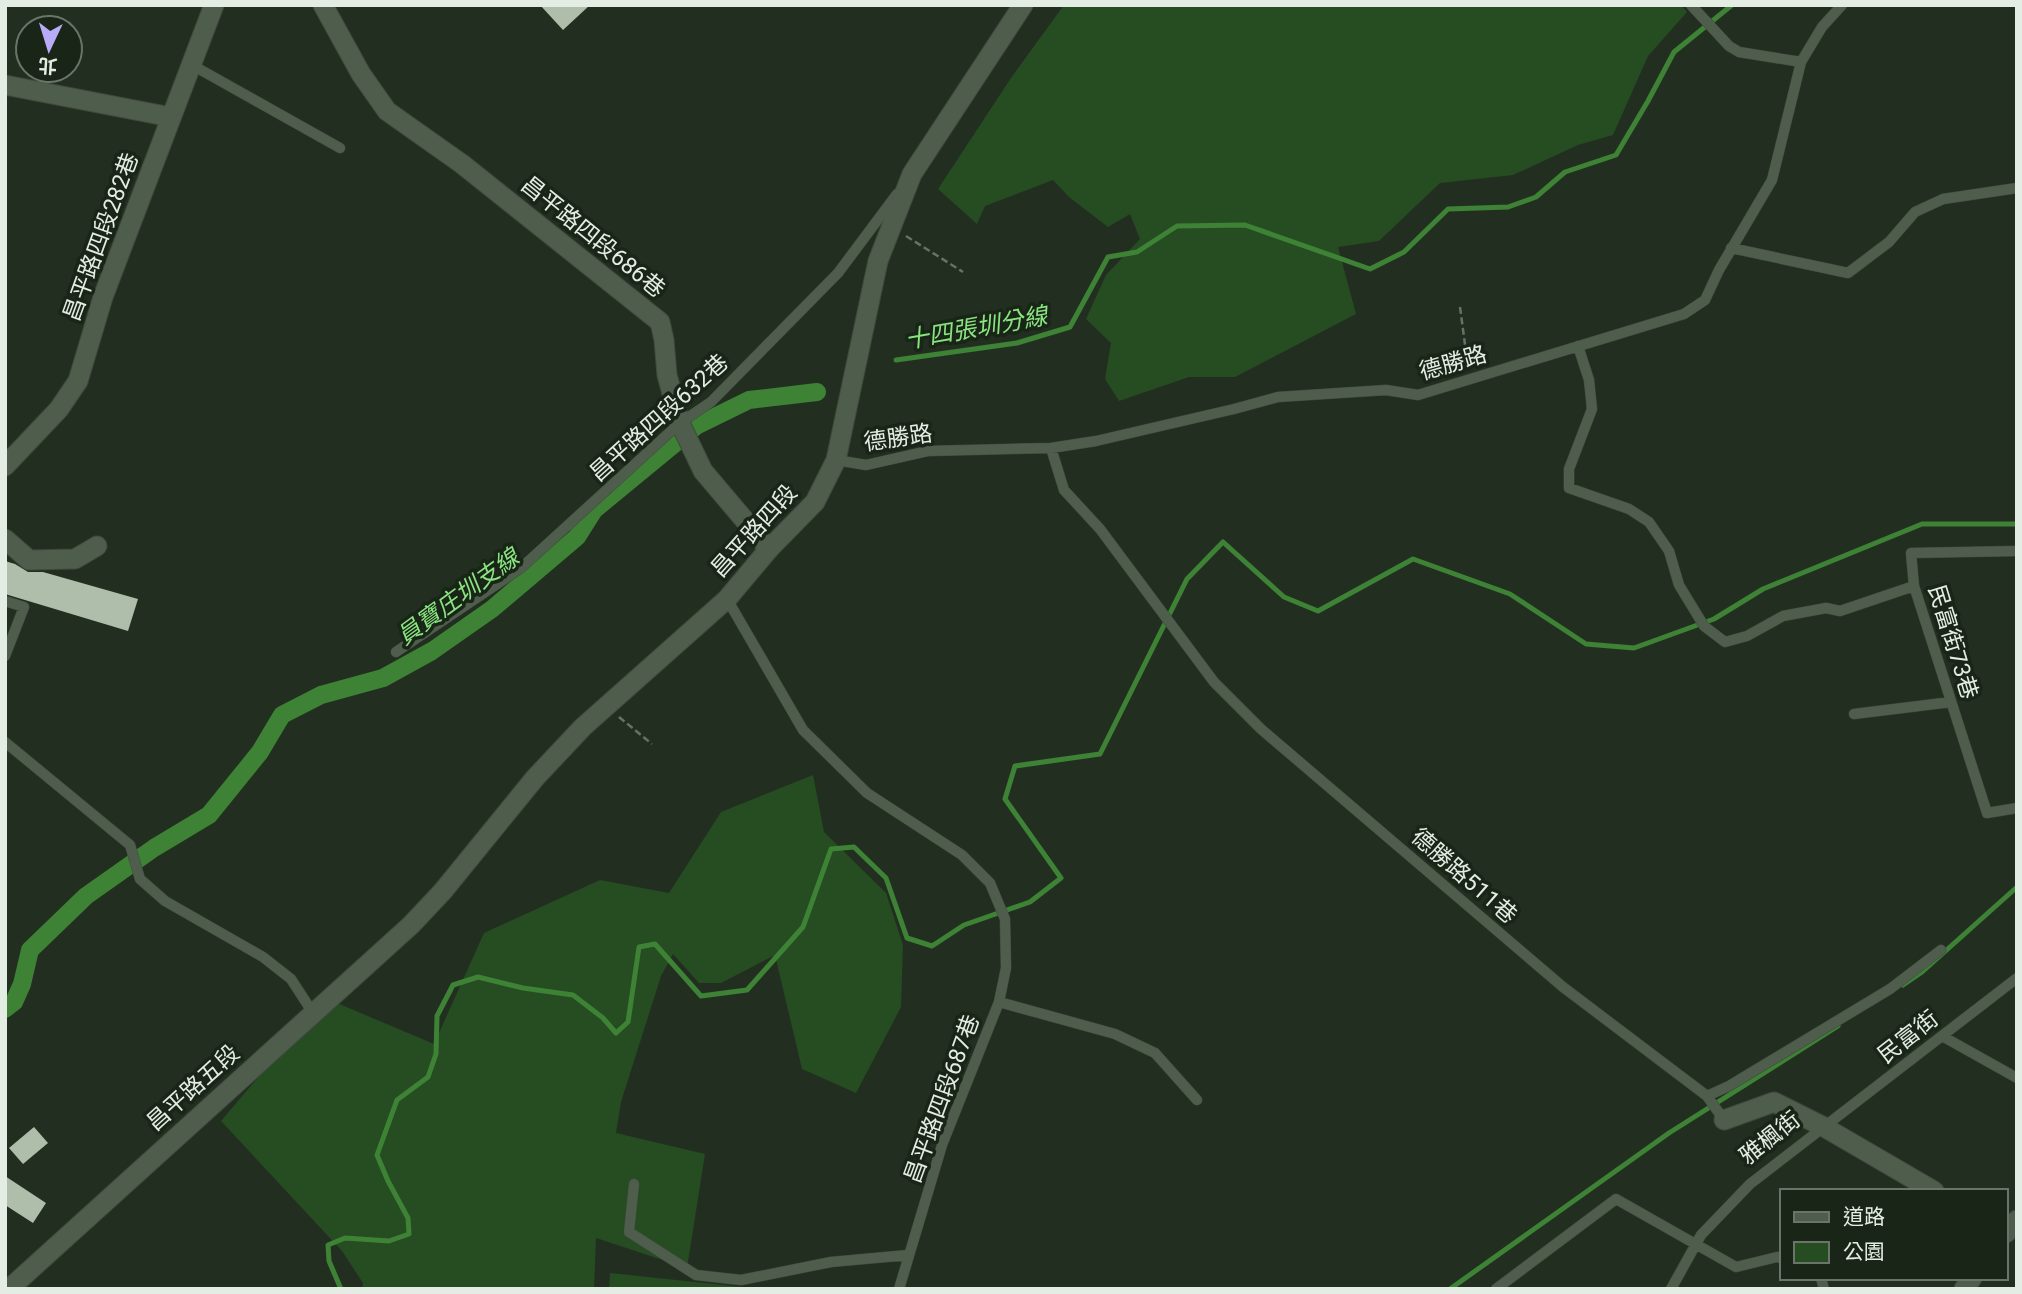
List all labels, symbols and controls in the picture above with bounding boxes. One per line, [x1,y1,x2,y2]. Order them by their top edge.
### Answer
north arrow [14,14,84,84]
text: 北 [38,53,58,78]
street label: 昌平路四段282巷 [58,149,144,325]
street label: 昌平路四段686巷 [516,171,670,303]
water label: 十四張圳分線 [903,301,1052,354]
street label: 德勝路 [1416,341,1490,385]
street label: 昌平路四段632巷 [584,349,734,487]
street label: 德勝路 [862,420,934,456]
street label: 昌平路四段 [705,479,803,583]
water label: 員寶庄圳支線 [392,542,527,651]
street label: 民富街73巷 [1923,582,1983,702]
street label: 德勝路511巷 [1406,823,1522,929]
street label: 民富街 [1873,1005,1943,1069]
street label: 昌平路四段687巷 [899,1011,985,1187]
street label: 昌平路五段 [141,1039,245,1137]
street label: 雅楓街 [1735,1106,1805,1170]
legend [1780,1189,2008,1280]
text: 道路 [1843,1205,1885,1229]
text: 公園 [1843,1240,1885,1264]

